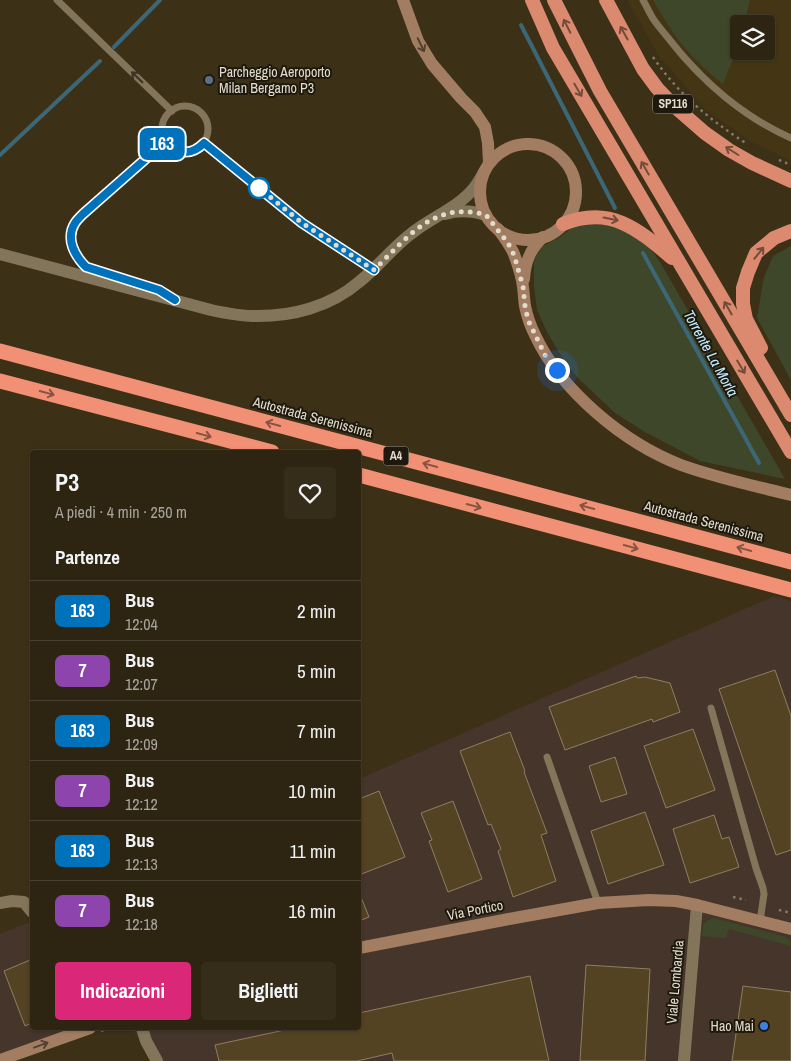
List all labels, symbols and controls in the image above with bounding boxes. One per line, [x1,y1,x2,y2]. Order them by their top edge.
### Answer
map controls [730,15,775,60]
button: layers [730,15,775,60]
one-way arrow [562,18,572,33]
one-way arrow [619,26,629,41]
one-way arrow [417,37,426,52]
place label: Parcheggio Aeroporto Milan Bergamo P3 [219,63,331,97]
one-way arrow [130,71,143,83]
marker: Parcheggio Aeroporto Milan Bergamo P3 [203,74,215,86]
one-way arrow [573,82,583,97]
road number: SP116 [653,95,693,114]
line badge: 163 [133,128,191,160]
text: 163 [150,131,174,156]
one-way arrow [726,146,740,156]
one-way arrow [640,161,650,176]
unlabelled marker [248,177,270,199]
one-way arrow [602,215,618,225]
one-way arrow [753,247,764,260]
one-way arrow [722,302,732,316]
water label: Torrente La Morla [679,306,744,400]
your location [545,358,570,383]
one-way arrow [736,360,746,375]
one-way arrow [39,389,55,399]
street label: Autostrada Serenissima [250,392,375,442]
one-way arrow [265,418,281,428]
one-way arrow [196,430,212,440]
road number: A4 [384,446,408,466]
one-way arrow [422,460,438,470]
text: P3 [55,466,79,498]
button: heart [284,467,336,519]
street label: Autostrada Serenissima [641,496,766,546]
text: A piedi · 4 min · 250 m [55,501,187,523]
one-way arrow [465,501,481,511]
one-way arrow [579,502,595,511]
one-way arrow [622,543,638,552]
text: Partenze [55,544,120,570]
one-way arrow [736,544,752,553]
text: Bus [125,587,154,613]
text: 163 [70,598,95,623]
text: 2 min [297,598,336,624]
text: 12:04 [125,613,158,635]
text: Bus [125,647,154,673]
text: 7 [78,658,87,683]
text: 5 min [297,658,336,684]
text: 12:07 [125,673,158,695]
text: Bus [125,707,154,733]
text: 163 [70,718,95,743]
text: 7 min [297,718,336,744]
text: 12:09 [125,733,158,755]
text: Bus [125,767,154,793]
text: 7 [78,778,87,803]
text: 10 min [288,778,336,804]
text: 12:12 [125,793,158,815]
text: Bus [125,827,154,853]
text: 163 [70,838,95,863]
text: 11 min [290,838,336,864]
text: 12:13 [125,853,158,875]
text: Bus [125,887,154,913]
street label: Via Portico [445,896,505,924]
text: 7 [78,898,87,923]
text: 16 min [288,898,336,924]
text: 12:18 [125,913,158,935]
street label: Viale Lombardia [662,939,688,1025]
button: Indicazioni [55,962,191,1020]
button: Biglietti [201,962,336,1020]
place label: Hao Mai [711,1017,754,1035]
marker: Hao Mai [758,1020,770,1032]
one-way arrow [33,1040,48,1049]

